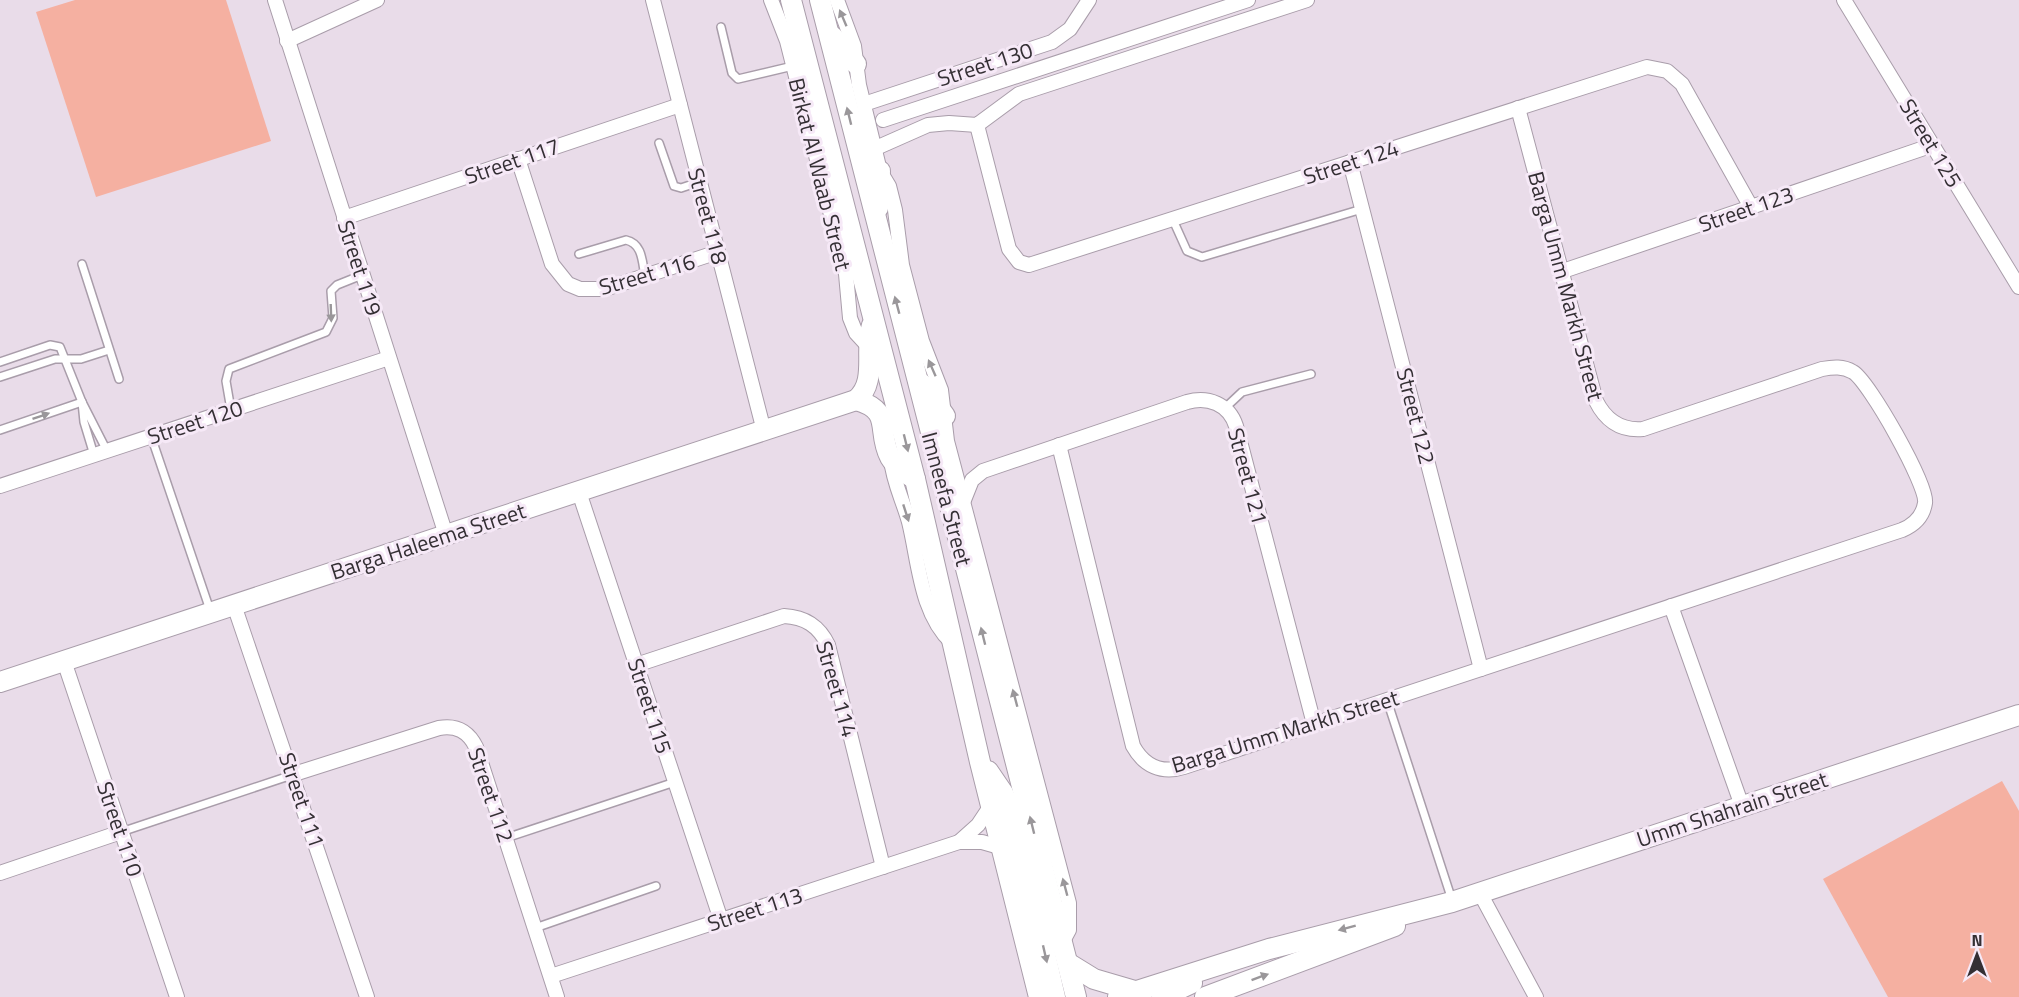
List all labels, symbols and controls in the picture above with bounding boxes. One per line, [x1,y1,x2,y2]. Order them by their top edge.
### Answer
one-way arrow [838,8,848,26]
street label: Street 130 [933,33,1037,95]
street label: Birkat Al Waab Street [780,74,860,274]
street label: Street 125 [1891,92,1971,194]
one-way arrow [844,107,854,126]
street label: Street 117 [460,129,564,193]
street label: Street 124 [1299,131,1403,193]
street label: Street 118 [679,164,737,268]
street label: Barga Umm Markh Street [1519,168,1613,405]
street label: Street 123 [1694,177,1798,241]
street label: Street 119 [329,216,391,320]
street label: Street 116 [595,244,699,304]
one-way arrow [891,296,901,315]
one-way arrow [326,304,335,323]
one-way arrow [927,359,936,376]
street label: Street 122 [1388,364,1444,468]
street label: Street 120 [143,391,247,453]
one-way arrow [32,411,50,420]
street label: Street 121 [1219,424,1277,528]
street label: Imneefa Street [913,428,981,570]
one-way arrow [901,434,911,452]
street label: Barga Haleema Street [326,493,530,589]
one-way arrow [902,504,911,522]
one-way arrow [978,627,988,646]
street label: Street 114 [807,637,867,741]
street label: Street 115 [619,654,681,758]
street label: Barga Umm Markh Street [1167,680,1403,782]
one-way arrow [1010,689,1020,708]
street label: Street 112 [459,743,523,847]
street label: Street 111 [270,748,334,852]
street label: Umm Shahrain Street [1632,762,1832,856]
street label: Street 110 [88,777,152,881]
one-way arrow [1027,816,1036,834]
street label: Street 113 [703,878,807,940]
one-way arrow [1060,878,1069,896]
one-way arrow [1337,924,1356,934]
north arrow [1947,925,2007,985]
text: N [1971,928,1983,952]
one-way arrow [1041,945,1050,964]
one-way arrow [1251,972,1269,981]

